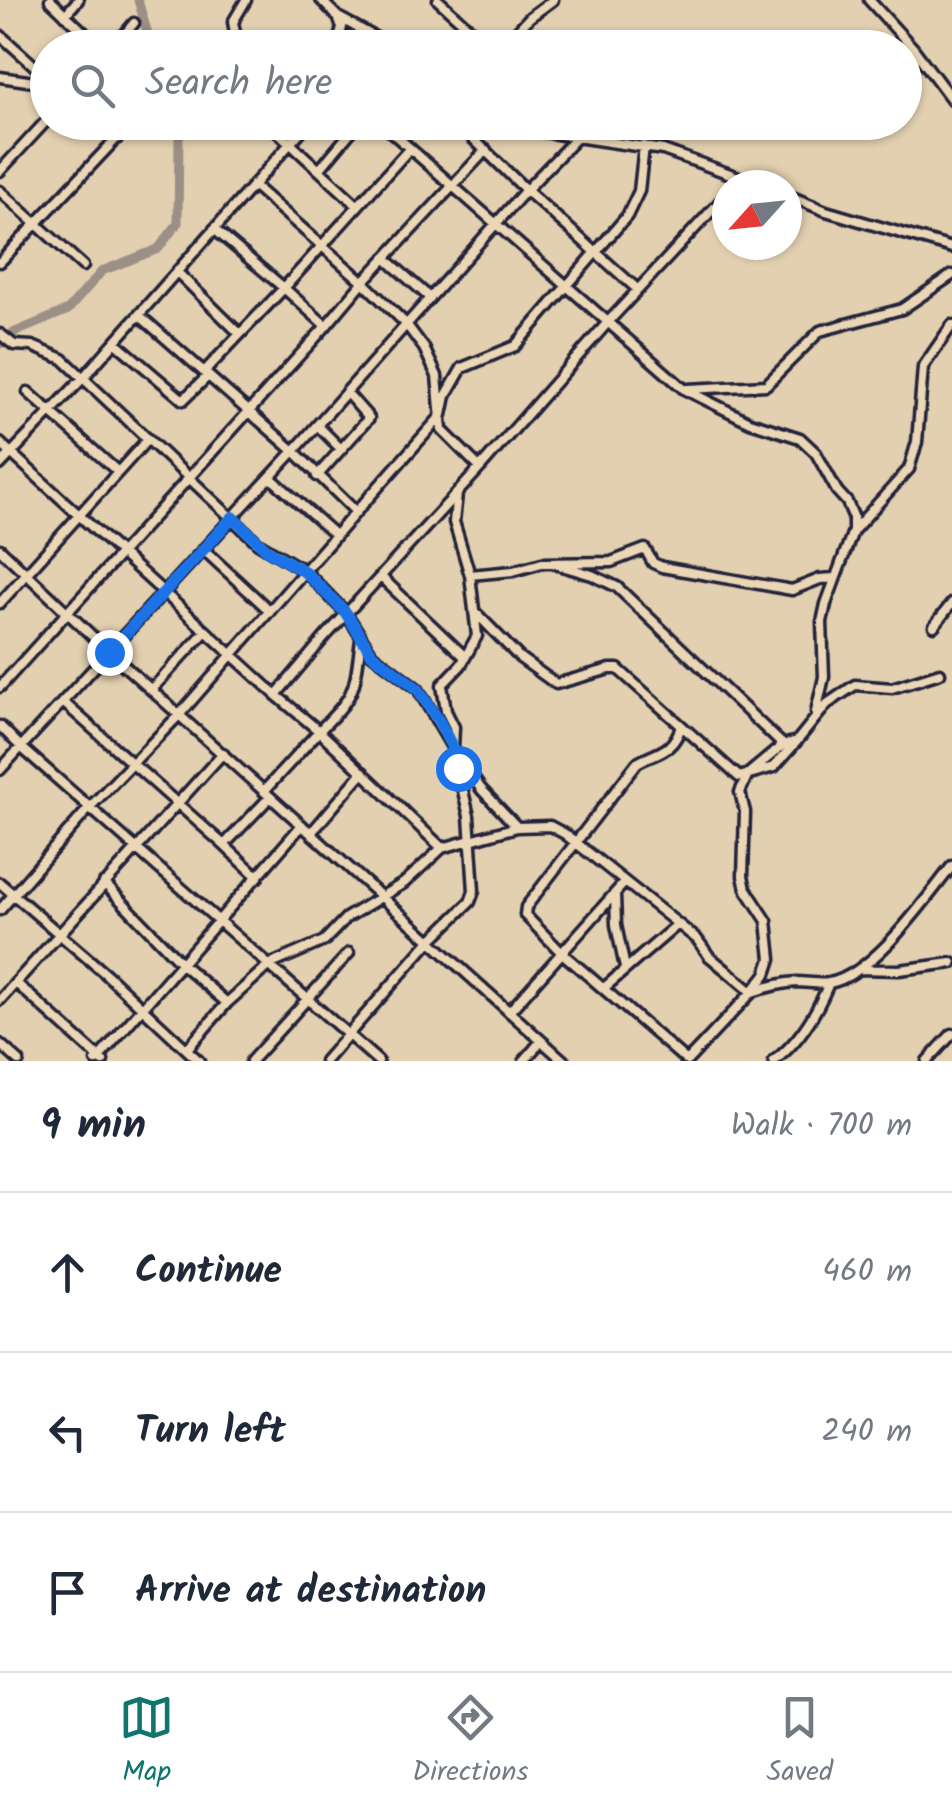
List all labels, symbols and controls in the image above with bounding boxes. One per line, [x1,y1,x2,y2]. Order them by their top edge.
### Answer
search box [30,30,922,140]
text: Search here [145,55,332,115]
icon: search [65,58,120,113]
north arrow [712,170,802,260]
route end [87,630,133,676]
route start [436,746,482,792]
text: 9 min [40,1093,146,1160]
text: Walk · 700 m [731,1101,912,1152]
text: Continue [135,1242,282,1302]
icon: ahead [40,1245,95,1300]
text: 460 m [822,1247,912,1298]
text: Turn left [135,1402,286,1462]
icon: left [40,1405,95,1460]
text: 240 m [821,1407,912,1458]
text: Arrive at destination [135,1562,486,1622]
icon: arrive [40,1565,95,1620]
tab: Map [119,1690,174,1795]
tab: Directions [412,1690,528,1795]
tab: Saved [767,1690,833,1795]

